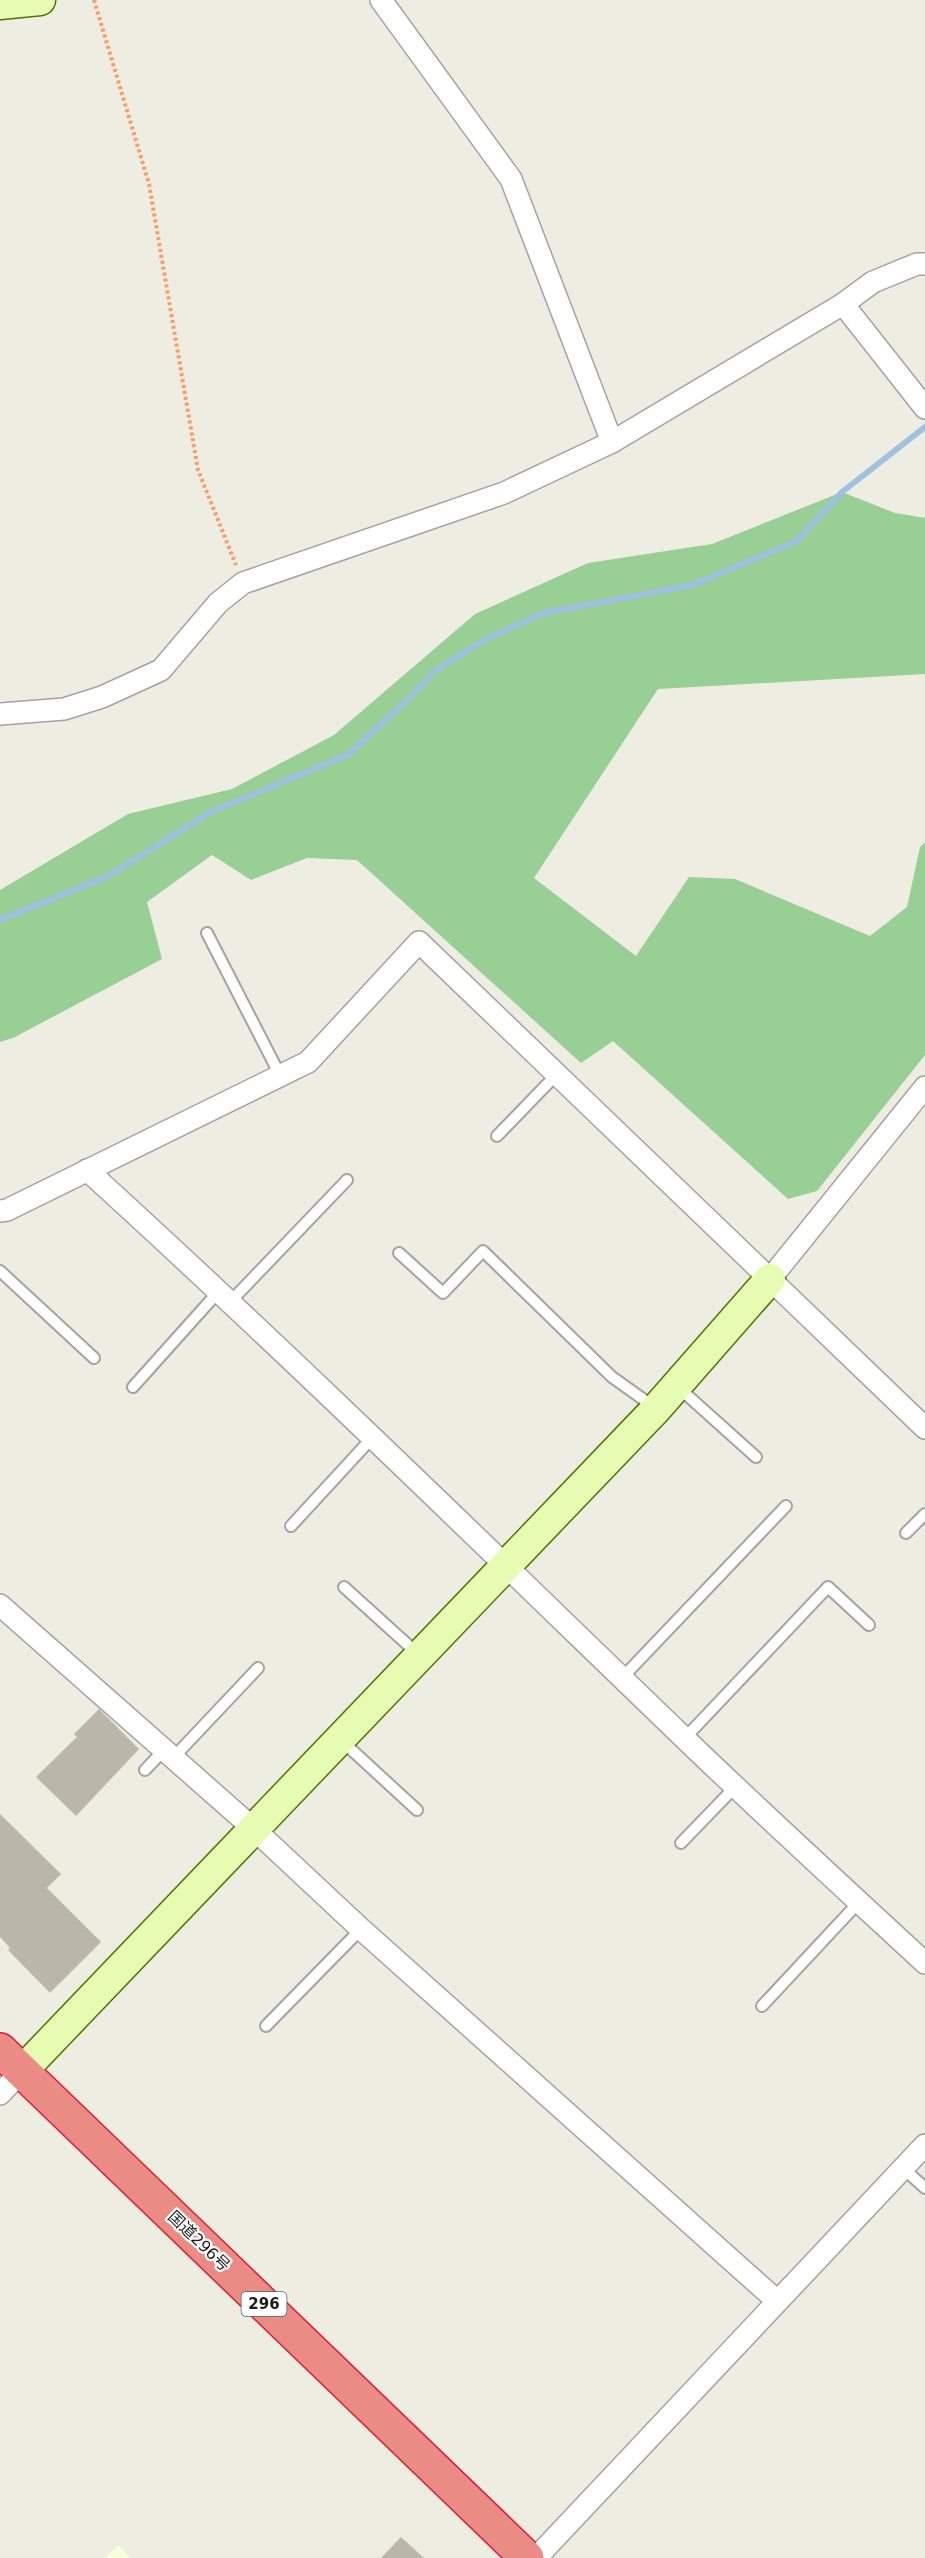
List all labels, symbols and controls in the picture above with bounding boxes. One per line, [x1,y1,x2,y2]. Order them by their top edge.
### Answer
street label: 国道296号 [164,2207,234,2275]
road number: 296 [242,2292,286,2316]

